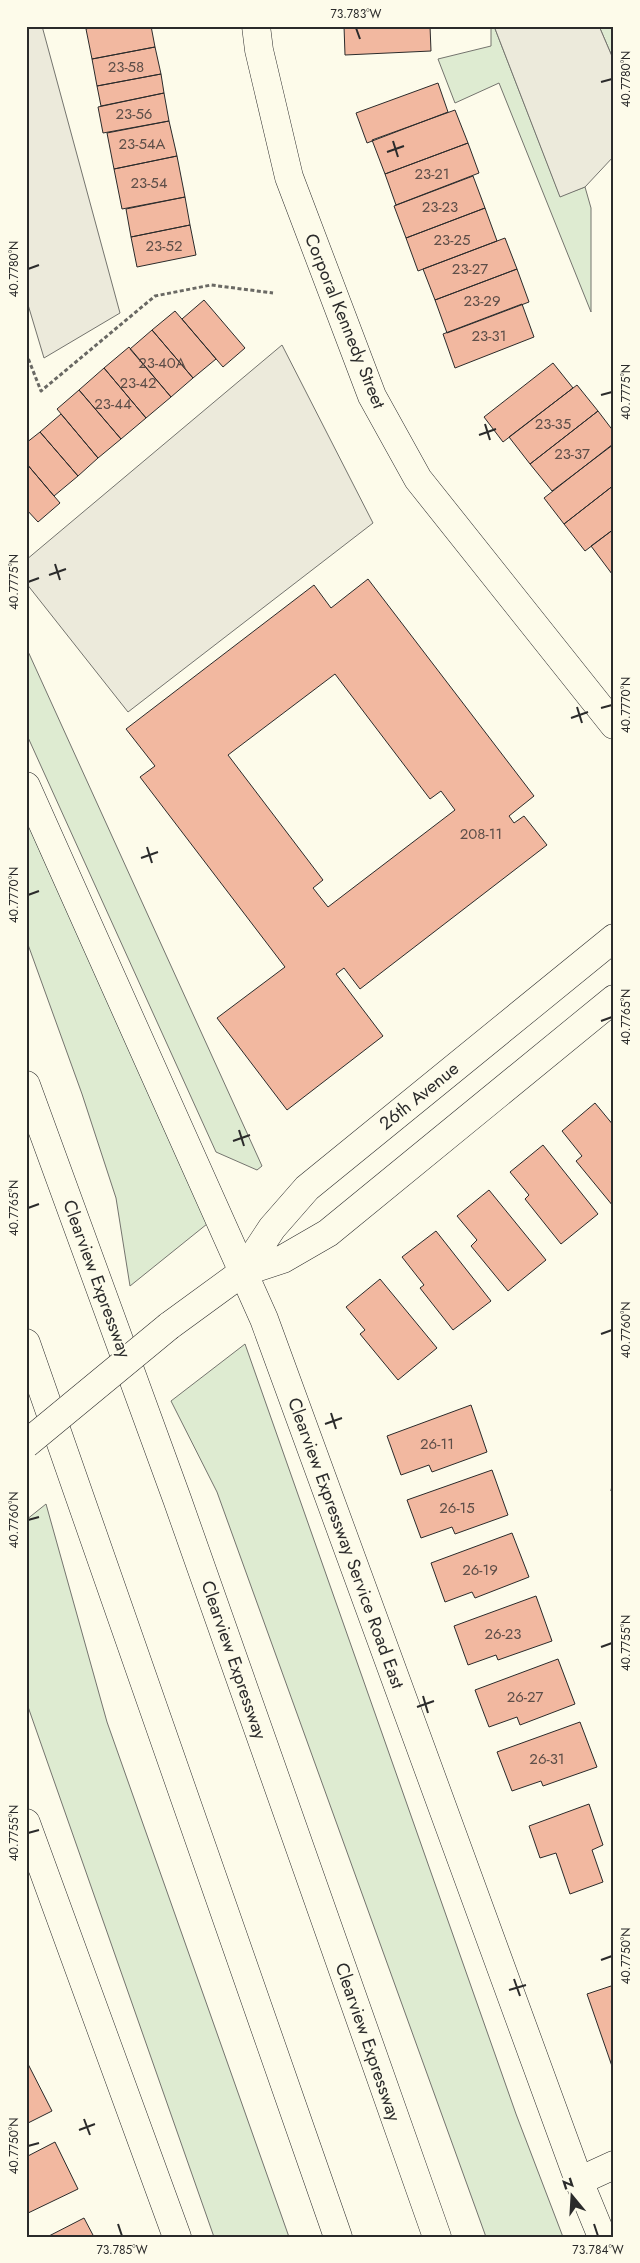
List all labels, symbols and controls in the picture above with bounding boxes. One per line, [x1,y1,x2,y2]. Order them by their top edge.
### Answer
text: 73.783°W [331,5,382,23]
text: 40.7780°N [617,51,635,107]
house number: 23-58 [108,56,144,78]
house number: 23-56 [116,103,152,125]
house number: 23-54A [119,133,166,155]
house number: 23-21 [414,163,450,185]
house number: 23-54 [130,172,168,194]
house number: 23-23 [422,196,458,218]
house number: 23-25 [434,229,470,251]
street label: Corporal Kennedy Street [298,230,392,413]
house number: 23-52 [146,235,182,257]
text: 40.7780°N [5,241,23,297]
house number: 23-27 [452,258,488,280]
house number: 23-29 [463,290,501,312]
house number: 23-31 [472,325,506,347]
house number: 23-40A [138,352,186,374]
text: 40.7775°N [617,364,635,420]
house number: 23-42 [119,372,157,394]
house number: 23-44 [94,393,132,415]
house number: 23-35 [535,413,571,435]
house number: 23-37 [554,443,590,465]
text: 40.7775°N [5,554,23,610]
text: 40.7770°N [617,677,635,733]
house number: 208-11 [460,823,502,845]
text: 40.7770°N [5,867,23,923]
text: 40.7765°N [617,989,635,1045]
street label: 26th Avenue [374,1056,464,1136]
text: 40.7765°N [5,1180,23,1236]
street label: Clearview Expressway [56,1196,138,1362]
text: 40.7760°N [617,1301,635,1359]
street label: Clearview Expressway Service Road East [281,1394,411,1693]
house number: 26-11 [420,1433,454,1455]
text: 40.7760°N [5,1491,23,1549]
house number: 26-15 [439,1497,475,1519]
house number: 26-19 [462,1559,498,1581]
street label: Clearview Expressway [195,1577,273,1743]
text: 40.7755°N [617,1615,635,1671]
house number: 26-23 [484,1623,522,1645]
house number: 26-27 [507,1686,543,1708]
house number: 26-31 [529,1748,565,1770]
text: 40.7755°N [5,1805,23,1861]
text: 40.7750°N [617,1927,635,1985]
street label: Clearview Expressway [329,1959,407,2125]
text: 40.7750°N [5,2117,23,2175]
north arrow [548,2170,598,2220]
text: N [560,2172,576,2195]
text: 73.785°W [96,2241,148,2259]
text: 73.784°W [572,2241,624,2259]

